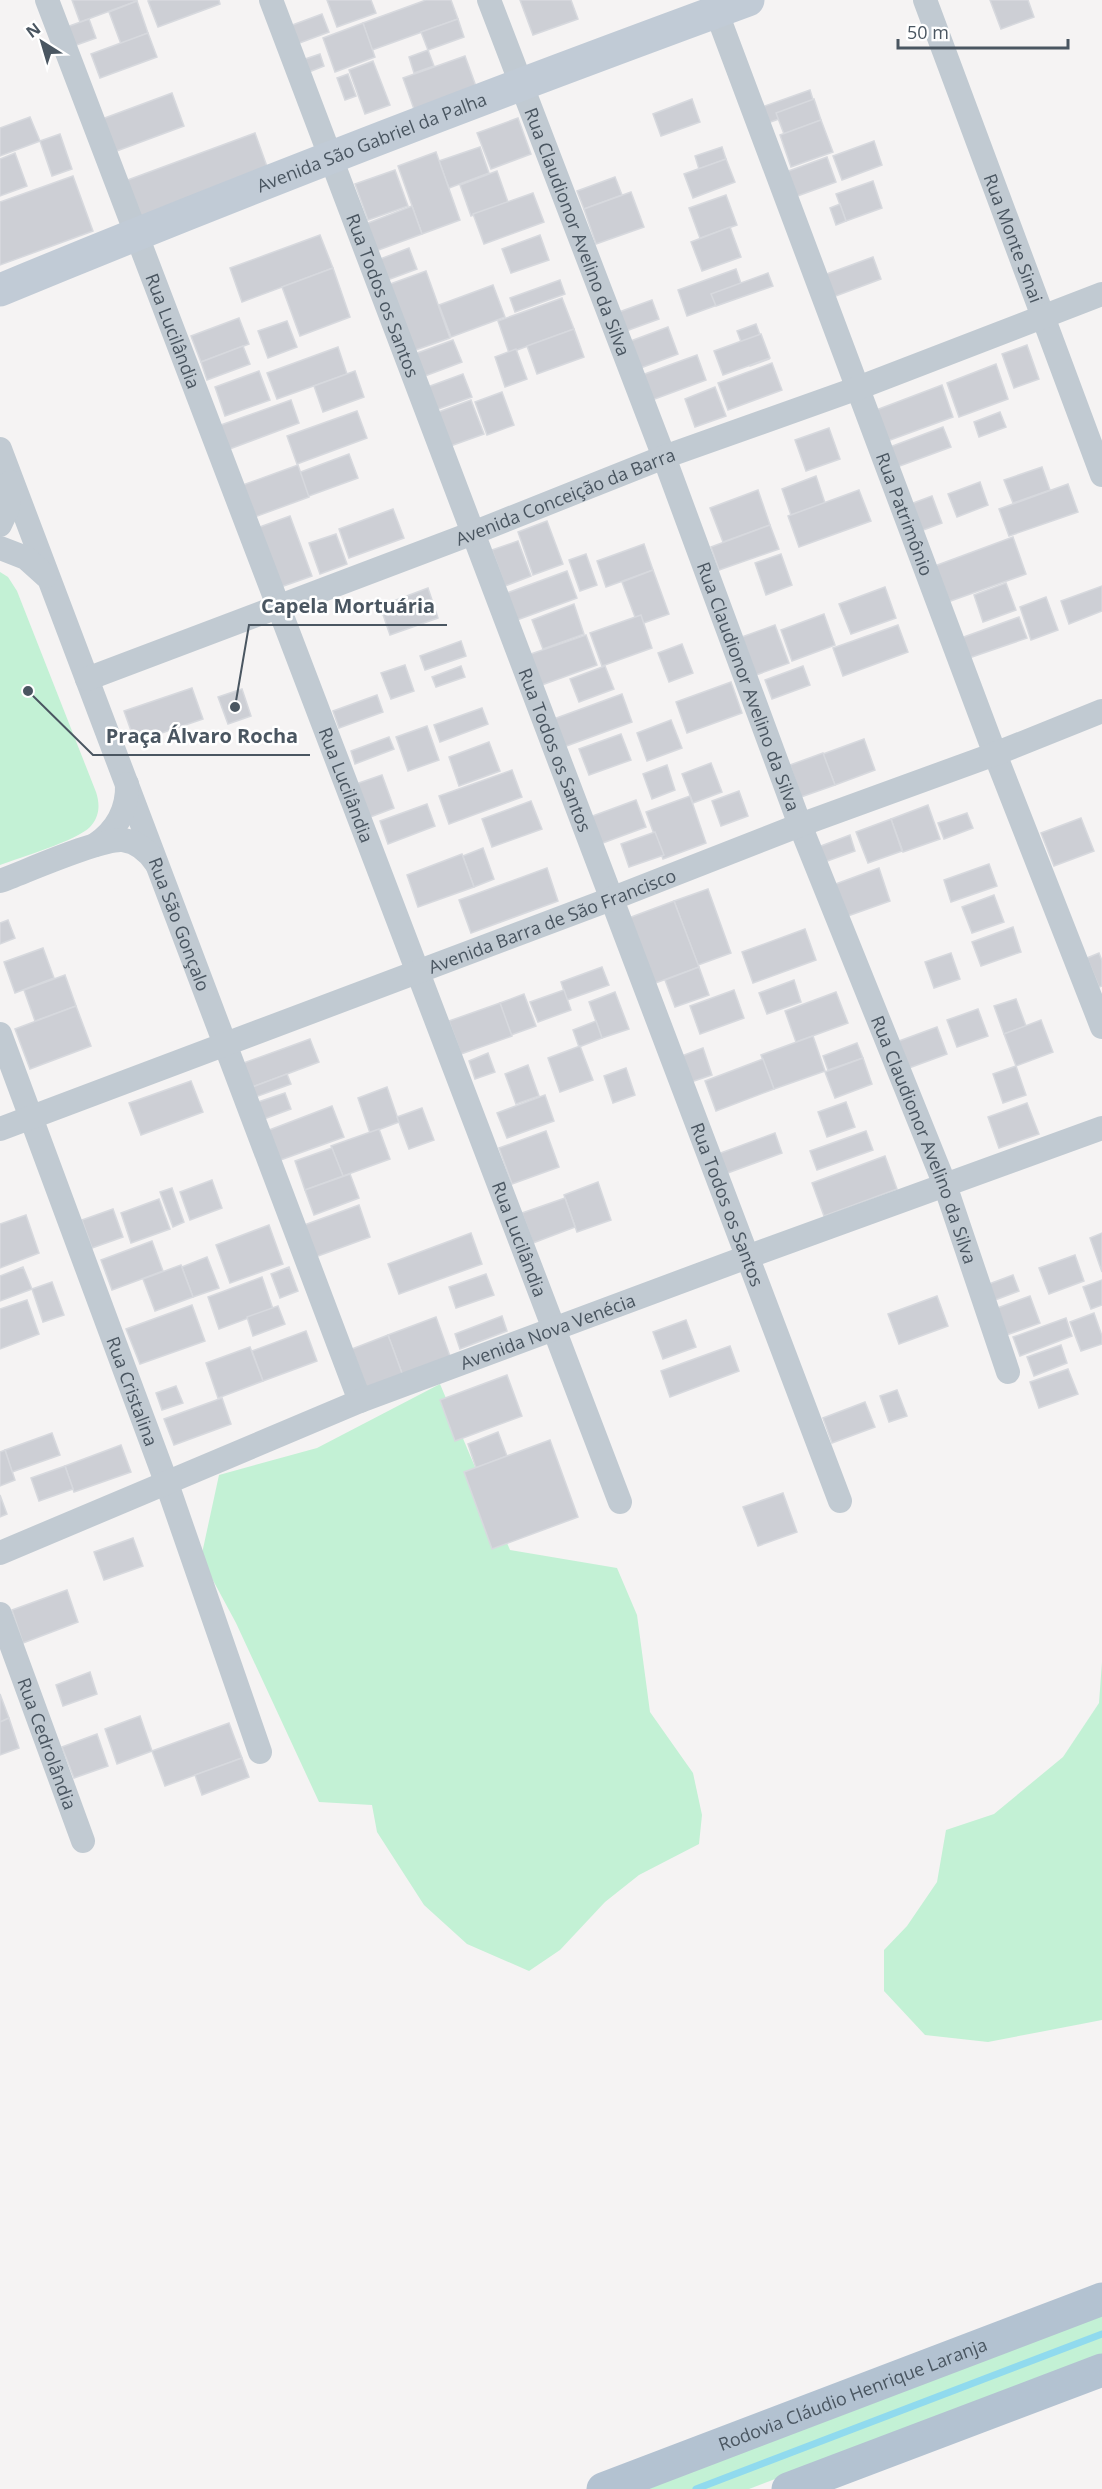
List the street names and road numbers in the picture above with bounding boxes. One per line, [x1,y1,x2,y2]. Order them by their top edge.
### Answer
street label: Avenida São Gabriel da Palha [253,87,490,197]
street label: Rua Claudionor Avelino da Silva [519,104,636,359]
street label: Rua Monte Sinai [979,170,1049,306]
street label: Rua Todos os Santos [341,210,425,381]
street label: Rua Lucilândia [140,270,206,392]
street label: Avenida Conceição da Barra [452,442,678,551]
street label: Rua Patrimônio [871,449,939,579]
street label: Rua Claudionor Avelino da Silva [692,559,806,814]
street label: Rua Todos os Santos [513,665,597,835]
street label: Rua Lucilândia [314,724,379,846]
street label: Rua São Gonçalo [143,854,216,994]
street label: Avenida Barra de São Francisco [425,863,679,979]
street label: Rua Claudionor Avelino da Silva [866,1012,983,1267]
street label: Rua Todos os Santos [686,1119,770,1290]
street label: Rua Lucilândia [487,1178,553,1300]
street label: Avenida Nova Venécia [457,1288,639,1375]
street label: Rua Cristalina [101,1333,164,1449]
street label: Rua Cedrolândia [12,1674,82,1813]
street label: Rodovia Cláudio Henrique Laranja [715,2332,990,2456]

